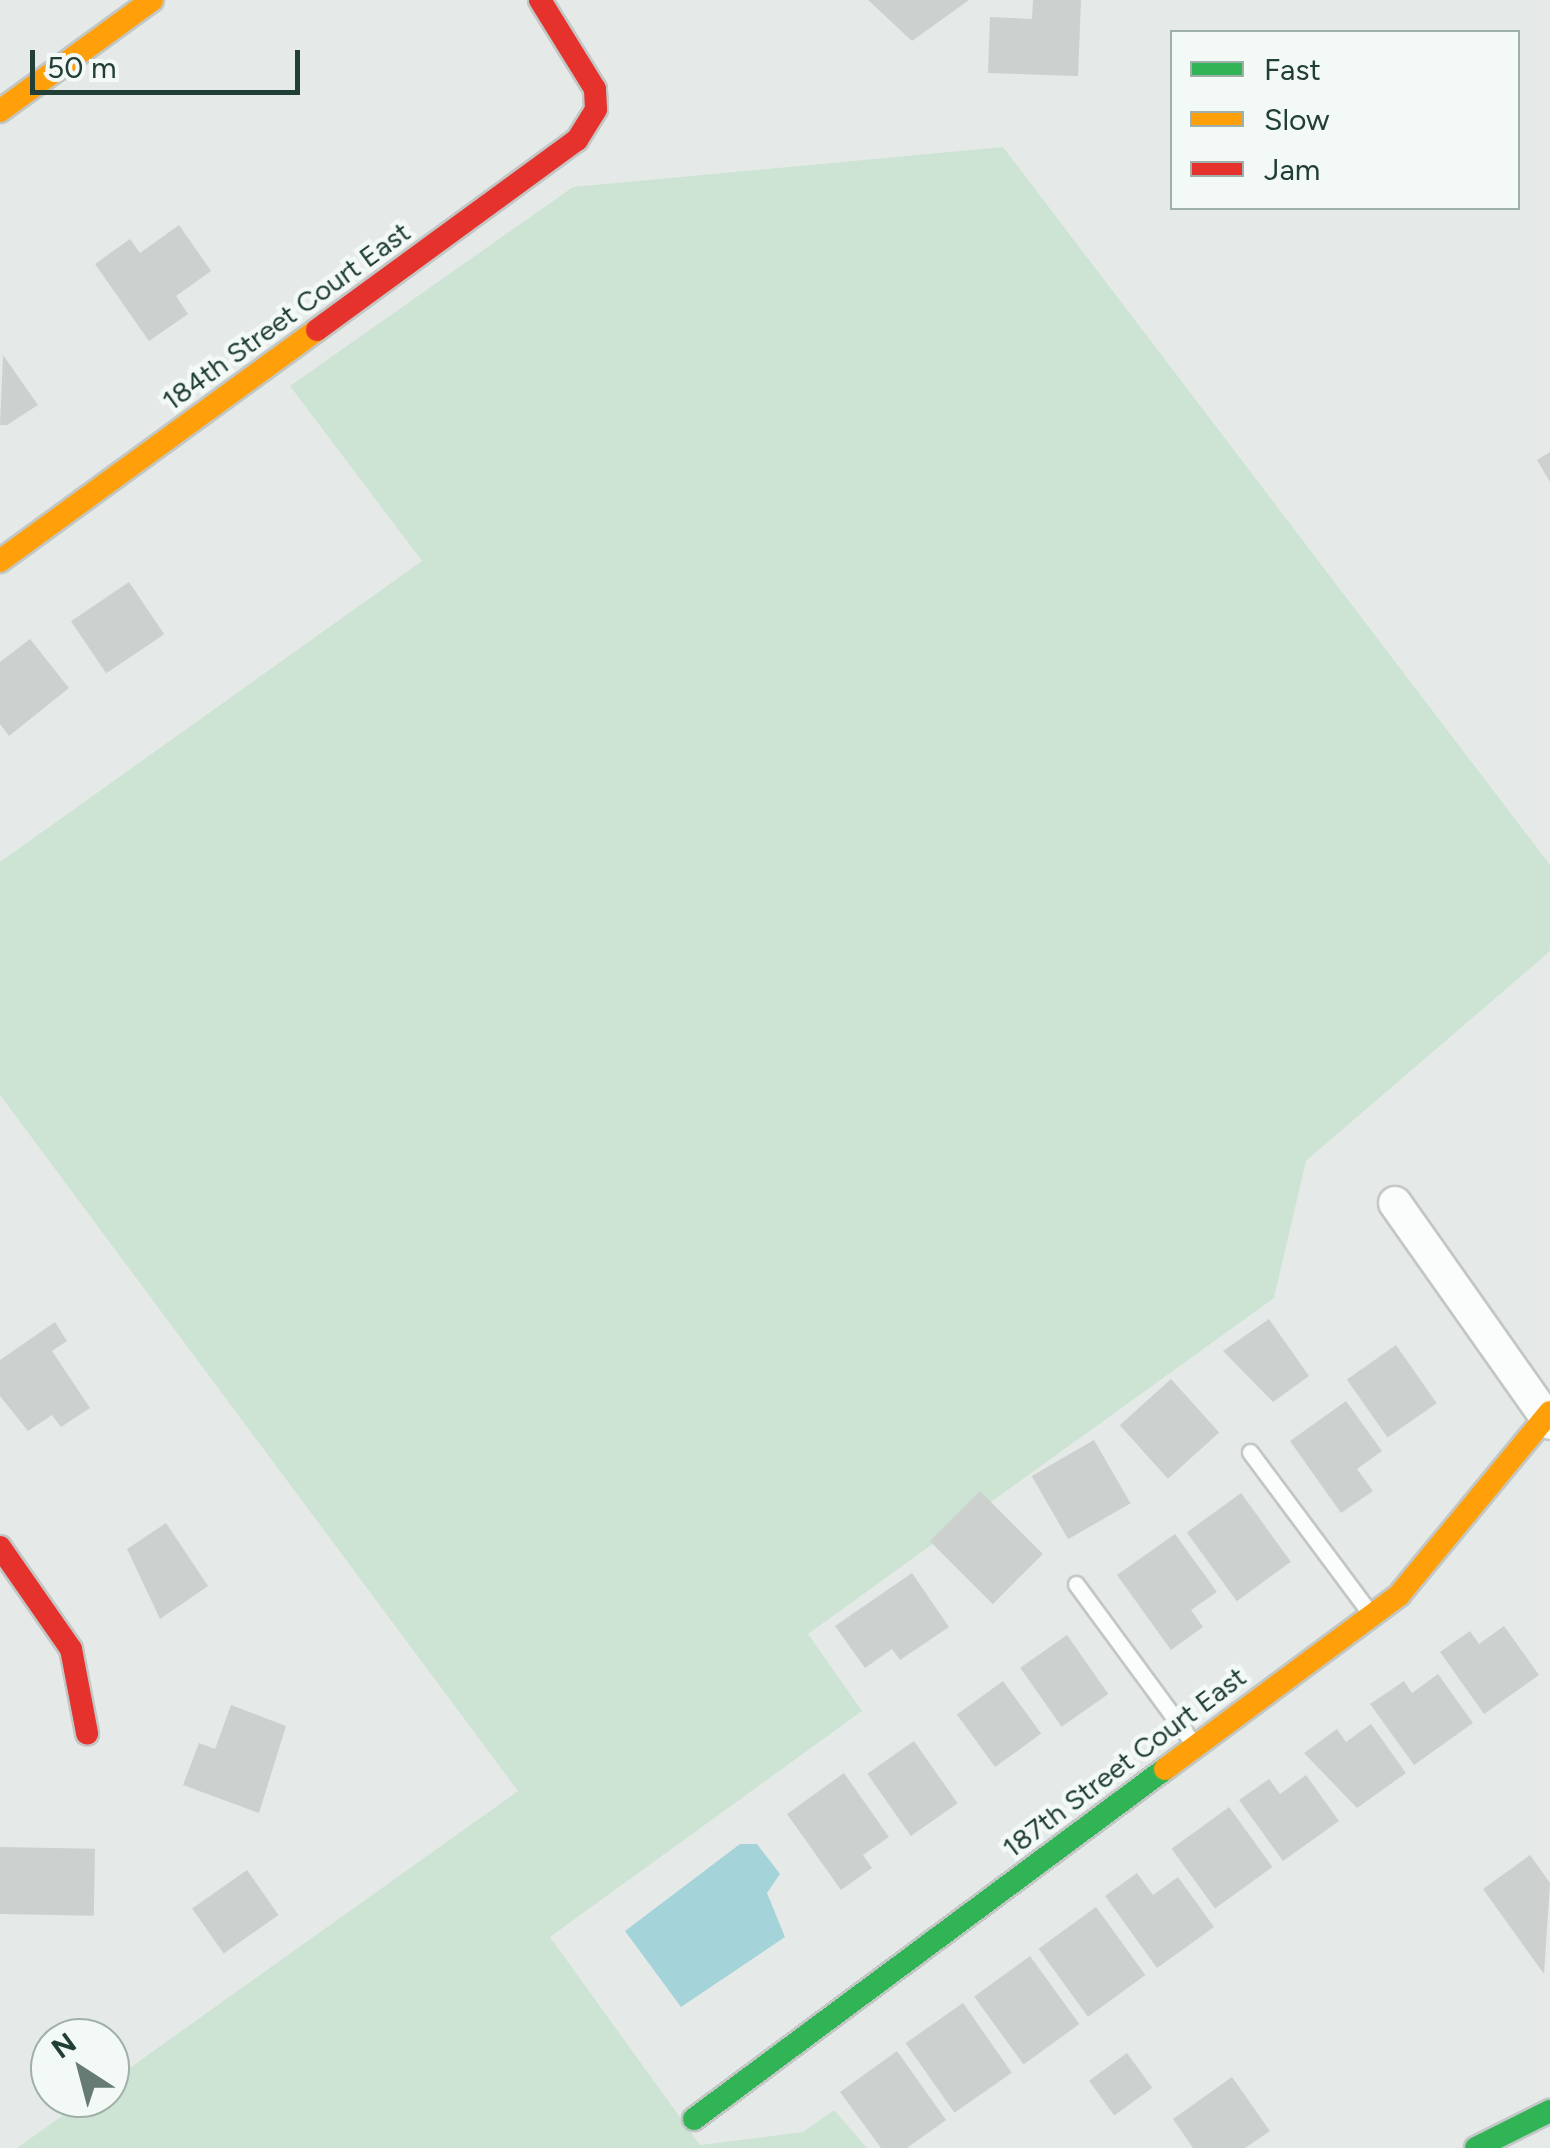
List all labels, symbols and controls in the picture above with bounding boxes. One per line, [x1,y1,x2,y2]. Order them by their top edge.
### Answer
scale bar [35,30,305,92]
legend [1170,30,1520,210]
text: 50 m [47,49,116,86]
text: Fast [1264,51,1321,88]
text: Slow [1264,101,1330,138]
text: Jam [1264,151,1320,188]
street label: 184th Street Court East [156,215,416,417]
street label: 187th Street Court East [996,1660,1252,1864]
north arrow [30,2018,130,2118]
text: N [45,2025,82,2065]

